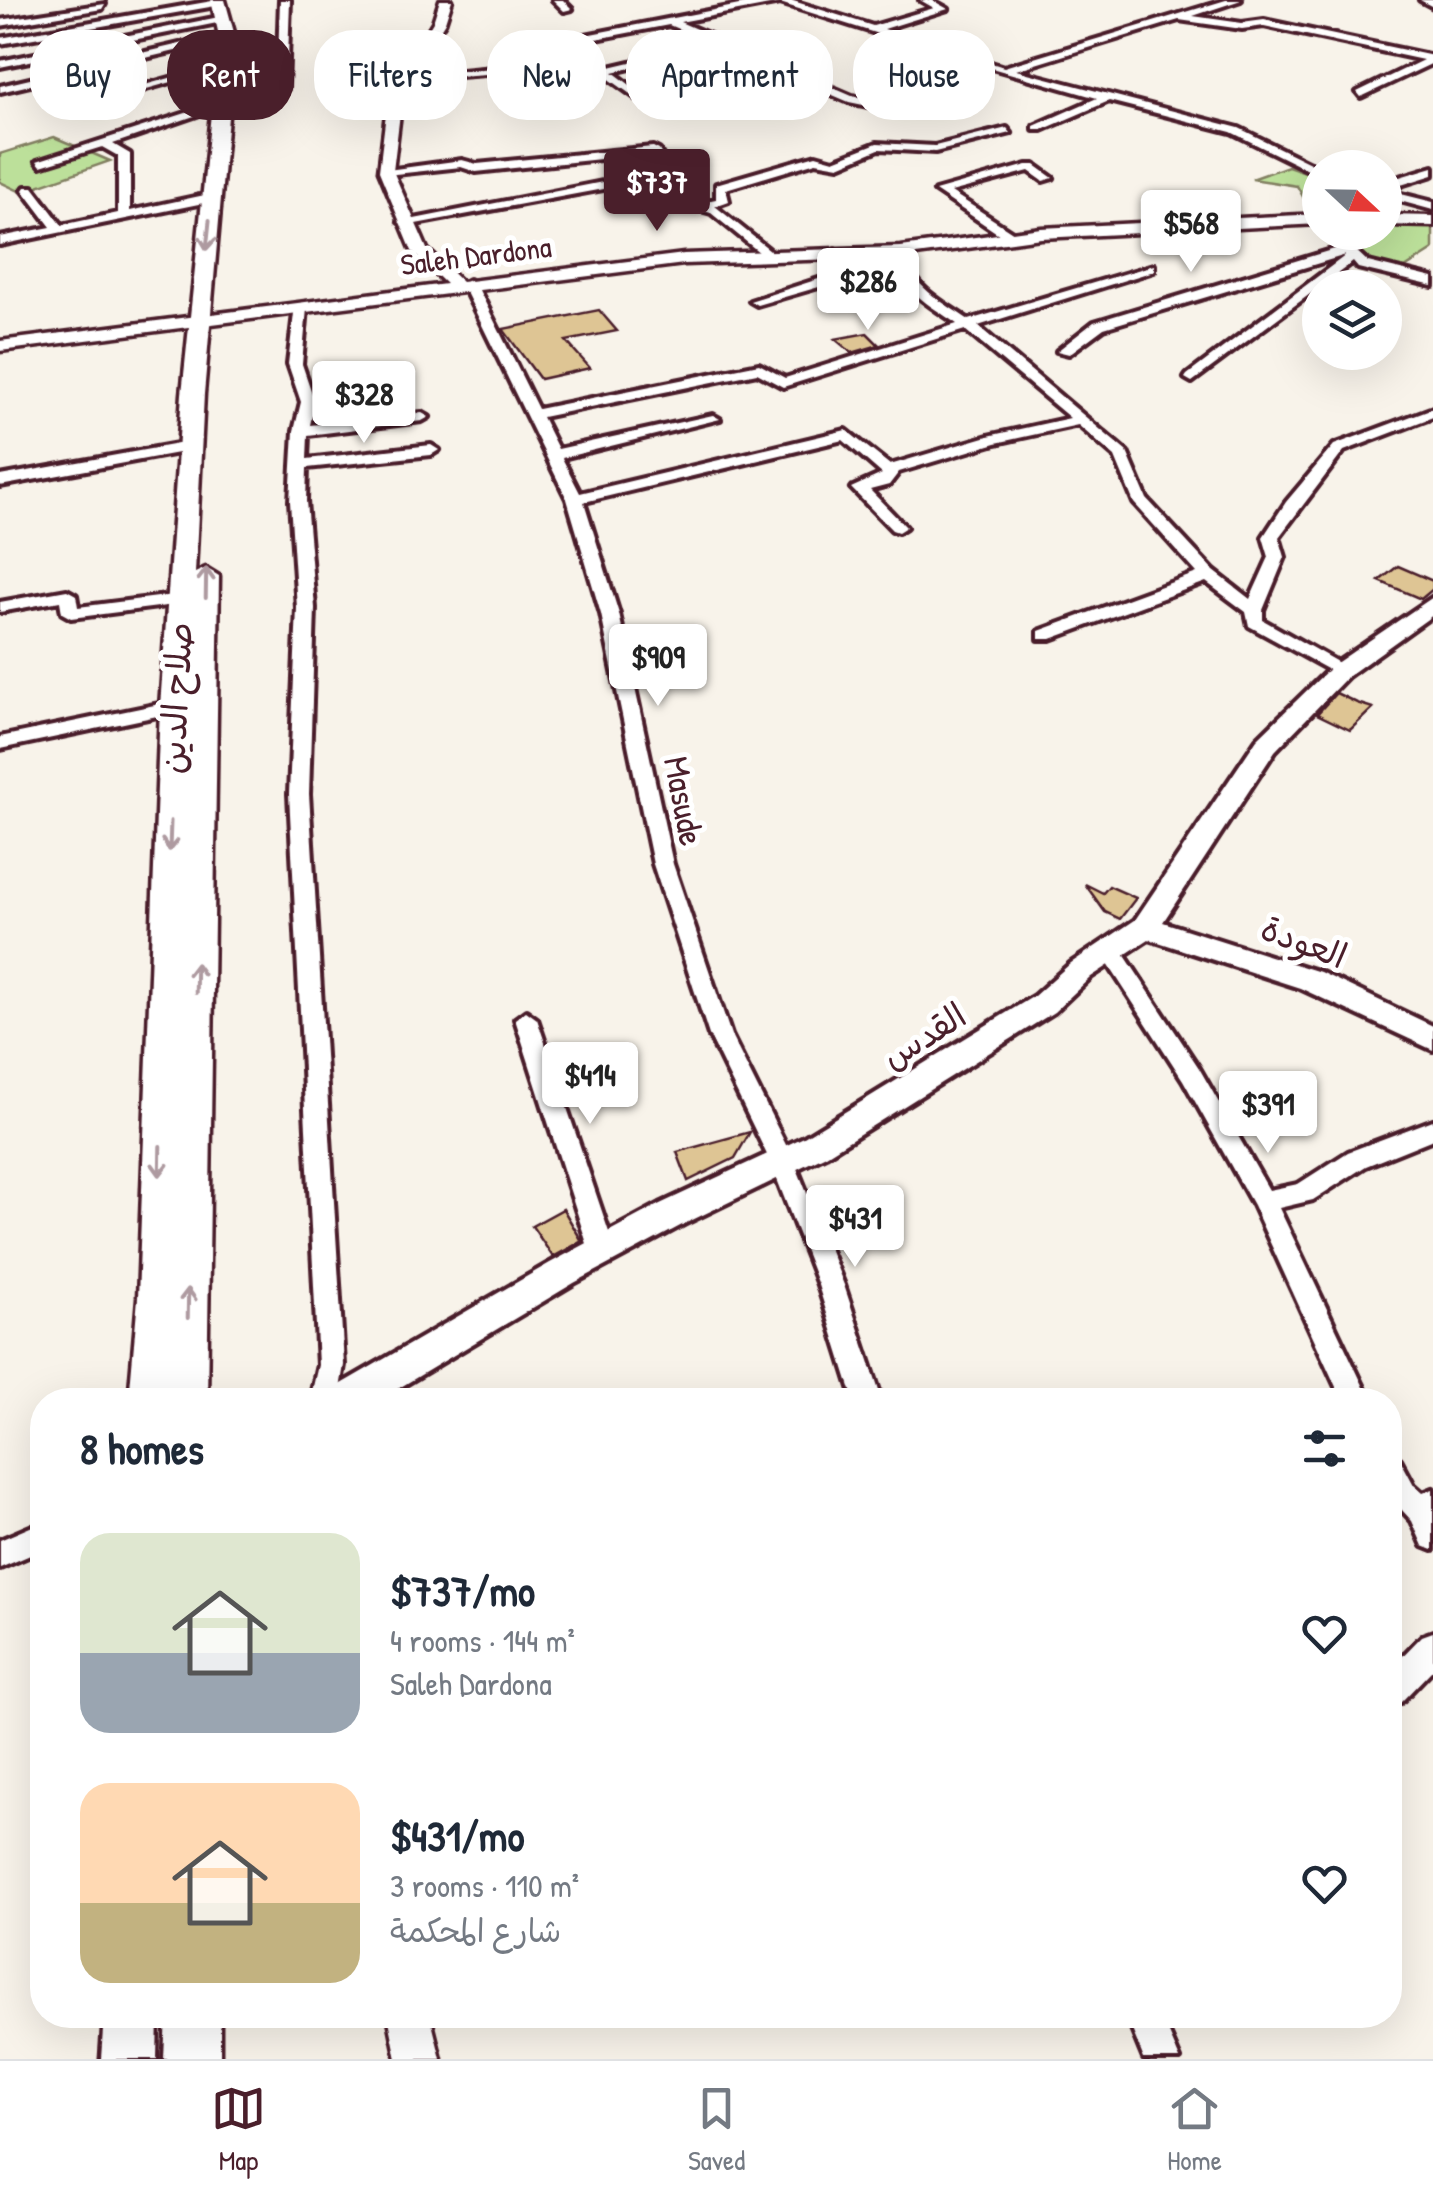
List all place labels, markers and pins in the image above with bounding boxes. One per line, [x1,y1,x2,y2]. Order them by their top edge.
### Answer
pin: $737 [598,149,716,234]
pin: $568 [1132,190,1250,275]
pin: $286 [809,248,927,333]
pin: $328 [305,361,423,446]
pin: $909 [599,624,717,709]
pin: $414 [531,1042,649,1127]
pin: $391 [1209,1071,1327,1156]
pin: $431 [796,1185,914,1270]

